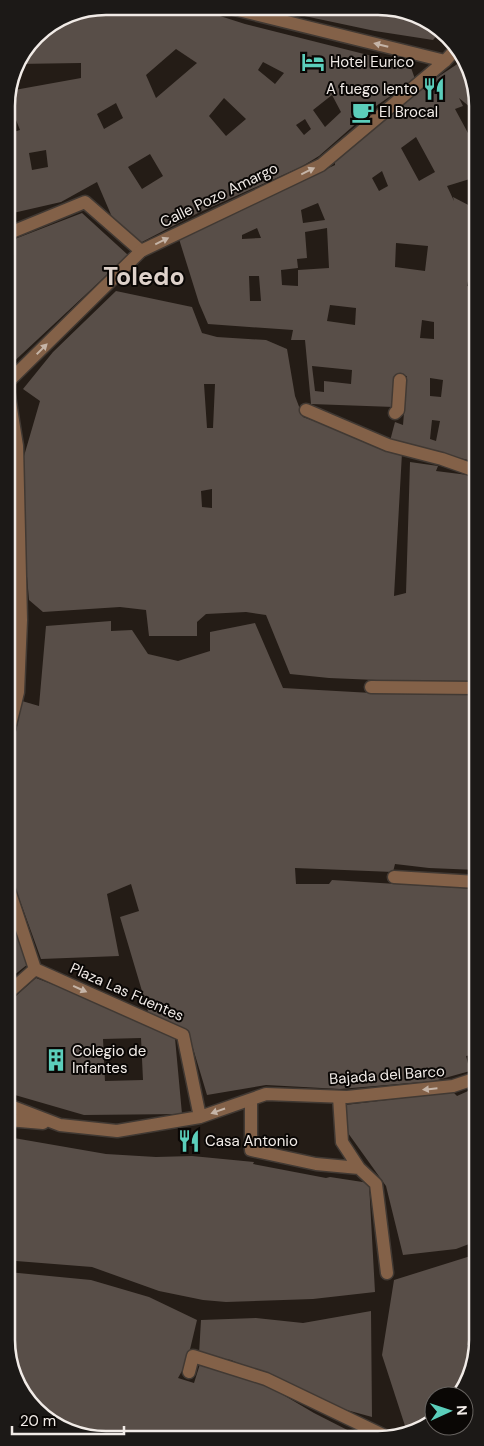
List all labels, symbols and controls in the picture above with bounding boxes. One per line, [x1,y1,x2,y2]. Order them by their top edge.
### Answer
one-way arrow [373,41,388,49]
hotel icon: Hotel Eurico [300,49,326,75]
place label: Hotel Eurico [330,52,414,72]
restaurant icon: A fuego lento [421,76,447,102]
place label: A fuego lento [326,79,418,99]
cafe icon: El Brocal [350,99,376,125]
place label: El Brocal [379,102,438,122]
street label: Calle Pozo Amargo [157,158,281,232]
one-way arrow [301,167,315,175]
one-way arrow [155,237,169,245]
district label: Toledo [103,260,185,293]
one-way arrow [35,343,47,355]
street label: Plaza Las Fuentes [67,958,187,1026]
one-way arrow [73,985,87,993]
place label: Colegio de Infantes [72,1041,146,1078]
building icon: Colegio de Infantes [43,1047,69,1073]
street label: Bajada del Barco [329,1061,446,1089]
one-way arrow [422,1085,438,1093]
one-way arrow [211,1108,226,1115]
restaurant icon: Casa Antonio [176,1128,202,1154]
place label: Casa Antonio [205,1131,298,1151]
north arrow [424,1386,474,1436]
scale bar [12,1404,125,1436]
text: N [453,1405,471,1416]
text: 20 m [20,1411,56,1431]

